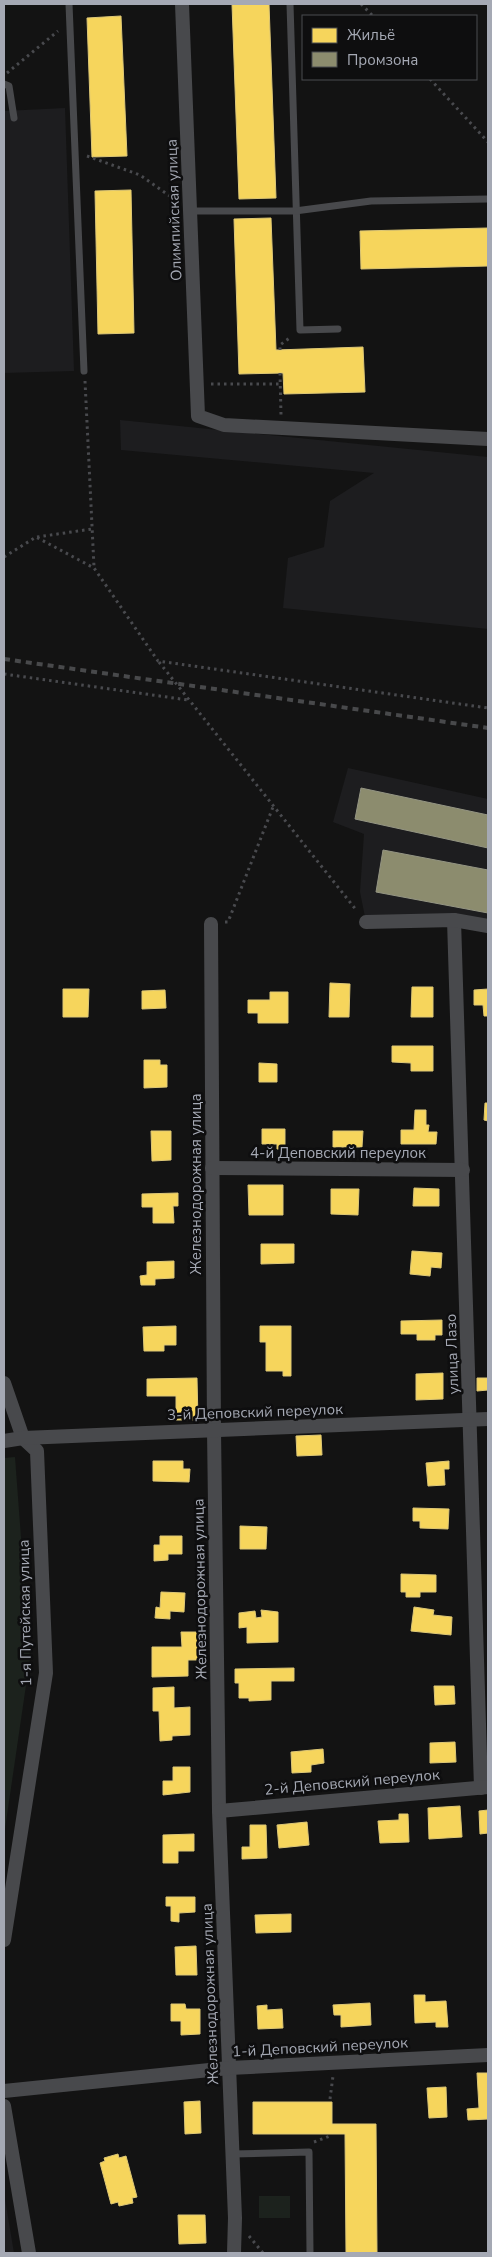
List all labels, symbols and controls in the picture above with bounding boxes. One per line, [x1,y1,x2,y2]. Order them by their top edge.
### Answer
legend [302,15,477,80]
text: Жильё [347,25,395,45]
text: Промзона [347,50,418,70]
street label: Олимпийская улица [162,139,186,281]
street label: Железнодорожная улица [186,1093,206,1275]
street label: 4-й Деповский переулок [250,1143,426,1163]
street label: улица Лазо [441,1313,463,1395]
street label: 3-й Деповский переулок [167,1399,343,1425]
street label: Железнодорожная улица [188,1498,212,1680]
street label: 1-я Путейская улица [14,1539,36,1687]
street label: 2-й Деповский переулок [264,1764,441,1800]
street label: Железнодорожная улица [197,1903,223,2085]
street label: 1-й Деповский переулок [232,2032,408,2062]

